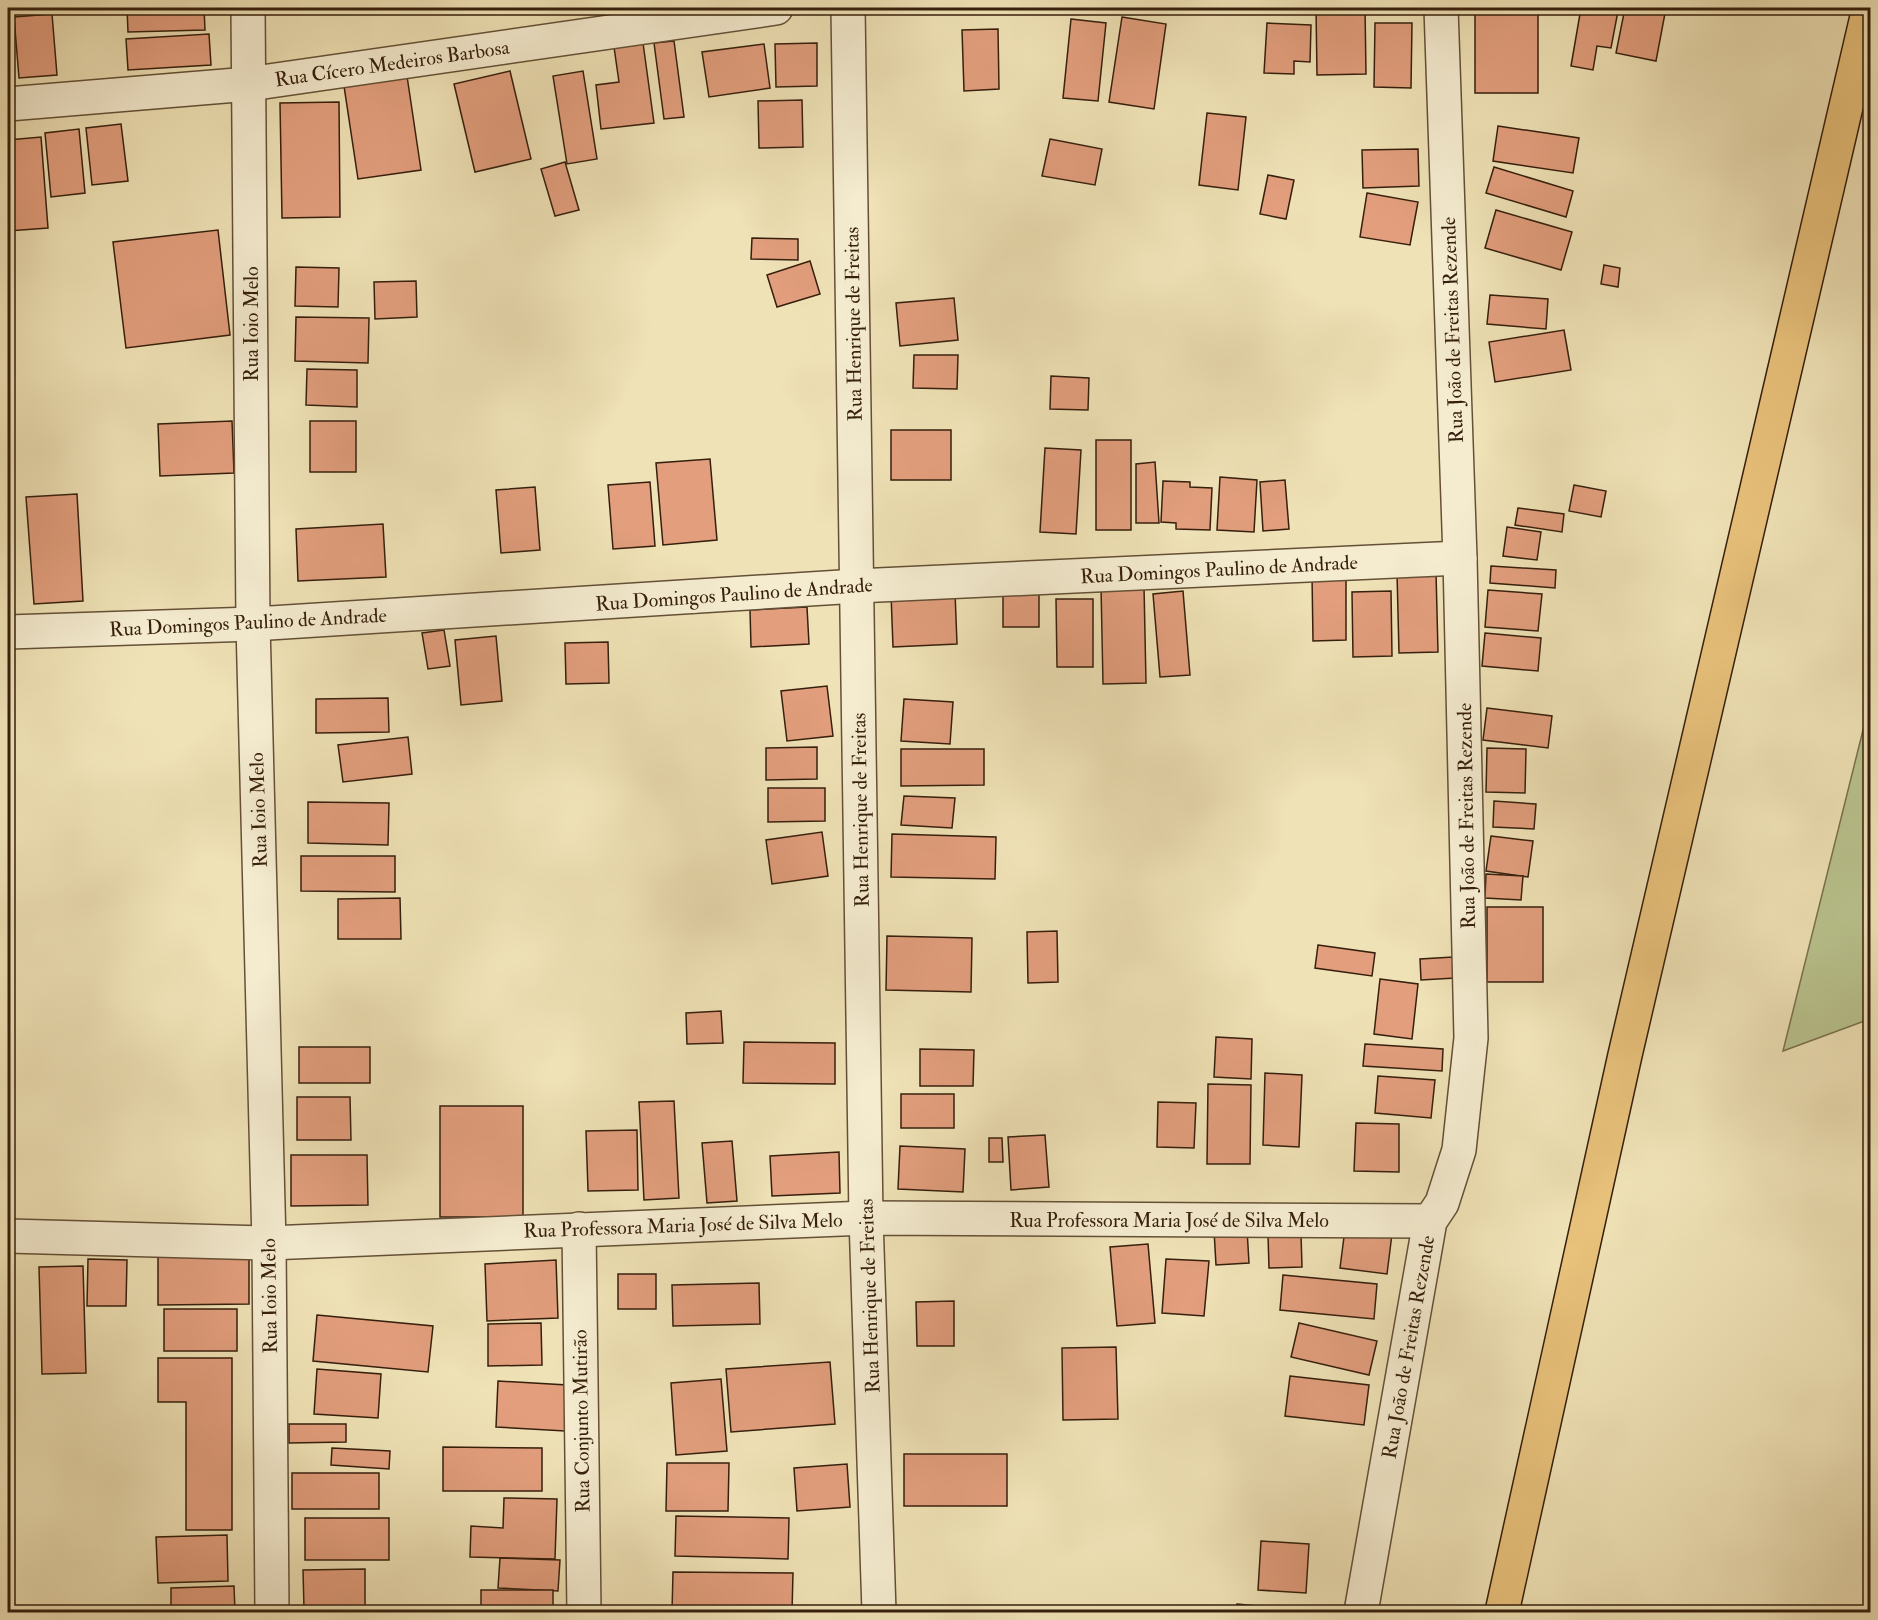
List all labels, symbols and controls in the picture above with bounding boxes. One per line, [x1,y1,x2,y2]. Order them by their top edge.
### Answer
street label: Rua Cícero Medeiros Barbosa [273,35,512,92]
street label: Rua João de Freitas Rezende [1436,216,1469,444]
street label: Rua Henrique de Freitas [839,226,868,422]
street label: Rua Ioio Melo [239,266,264,382]
street label: Rua Domingos Paulino de Andrade [1080,550,1358,589]
street label: Rua Domingos Paulino de Andrade [595,572,874,617]
street label: Rua Domingos Paulino de Andrade [109,603,387,642]
street label: Rua João de Freitas Rezende [1452,703,1481,929]
street label: Rua Henrique de Freitas [846,712,875,908]
street label: Rua Ioio Melo [244,752,273,868]
street label: Rua Henrique de Freitas [854,1198,885,1394]
street label: Rua Professora Maria José de Silva Melo [523,1207,843,1244]
street label: Rua Professora Maria José de Silva Melo [1009,1208,1329,1233]
street label: Rua João de Freitas Rezende [1377,1233,1440,1461]
street label: Rua Ioio Melo [256,1238,283,1354]
street label: Rua Conjunto Mutirão [567,1329,596,1513]

